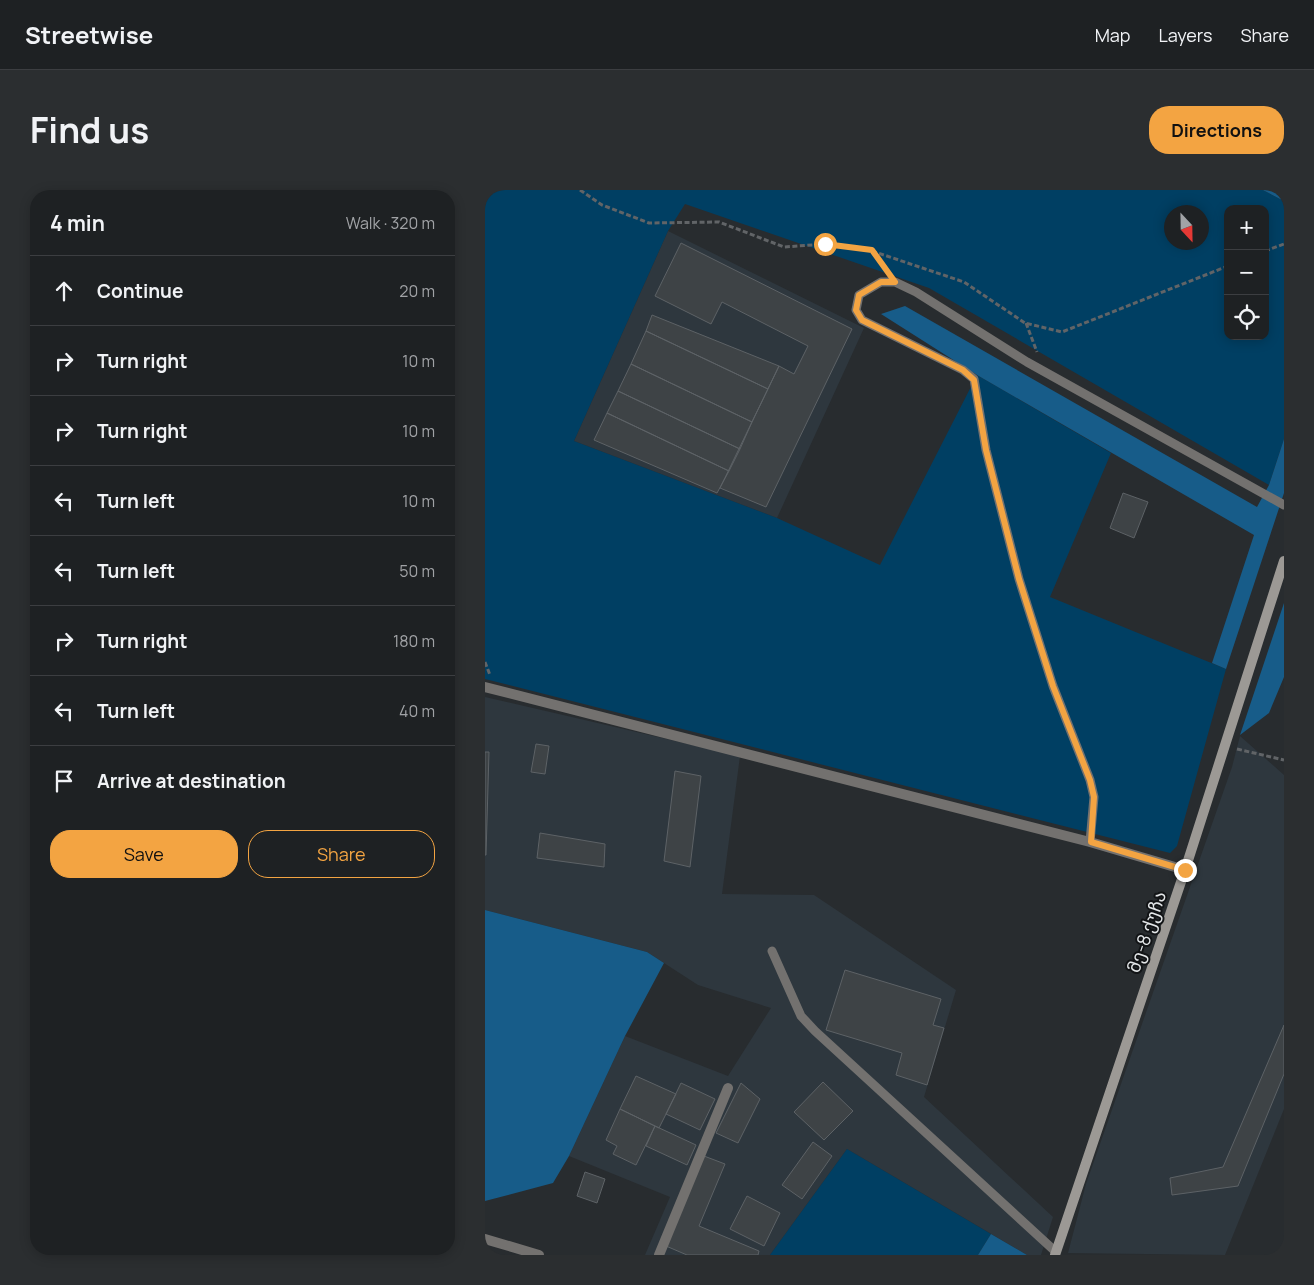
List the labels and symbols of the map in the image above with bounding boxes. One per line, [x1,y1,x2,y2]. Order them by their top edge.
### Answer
north arrow [1164,205,1209,250]
route start [814,233,837,256]
route end [1174,859,1197,882]
street label: მე-8 ქუჩა [1121,888,1171,976]

